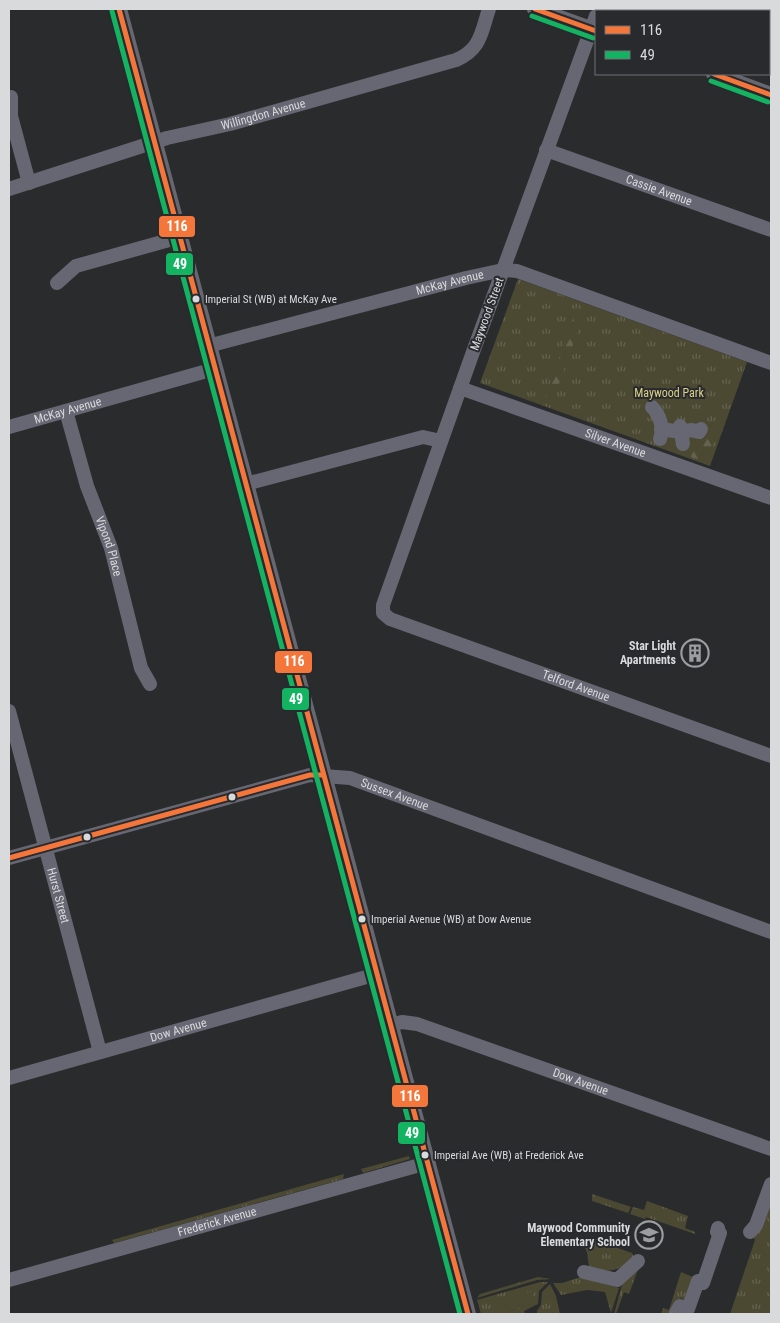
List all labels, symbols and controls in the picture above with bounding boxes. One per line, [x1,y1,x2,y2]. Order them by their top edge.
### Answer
legend [595,10,770,75]
text: 116 [640,21,662,39]
text: 49 [640,46,655,64]
street label: Willingdon Avenue [220,96,307,133]
street label: Cassie Avenue [624,172,694,209]
line badge: 116 [158,215,196,238]
text: 116 [166,218,188,234]
line badge: 49 [165,252,194,276]
text: 49 [173,256,187,272]
street label: McKay Avenue [415,267,485,298]
street label: Maywood Street [467,275,507,352]
place label: Imperial St (WB) at McKay Ave [205,293,337,306]
marker: Imperial St (WB) at McKay Ave [191,294,201,304]
park label: Maywood Park [634,386,704,400]
street label: McKay Avenue [33,394,103,427]
street label: Silver Avenue [583,426,648,460]
street label: Vipond Place [92,514,125,578]
building icon: Star Light Apartments [680,638,710,668]
place label: Star Light Apartments [620,639,677,667]
line badge: 116 [274,650,313,674]
text: 116 [283,653,305,669]
street label: Telford Avenue [540,667,612,704]
line badge: 49 [281,687,310,711]
text: 49 [289,691,303,707]
street label: Sussex Avenue [359,776,431,813]
unlabelled marker [227,792,237,802]
unlabelled marker [82,832,92,842]
street label: Hurst Street [44,866,72,925]
place label: Imperial Avenue (WB) at Dow Avenue [371,913,531,926]
marker: Imperial Avenue (WB) at Dow Avenue [357,914,367,924]
street label: Dow Avenue [149,1015,209,1045]
street label: Dow Avenue [551,1066,611,1098]
line badge: 116 [391,1084,429,1108]
text: 116 [399,1088,421,1104]
line badge: 49 [397,1121,426,1145]
text: 49 [405,1125,419,1141]
place label: Imperial Ave (WB) at Frederick Ave [434,1149,584,1162]
marker: Imperial Ave (WB) at Frederick Ave [420,1150,430,1160]
street label: Frederick Avenue [176,1204,258,1239]
school or university icon: Maywood Community Elementary School [634,1220,664,1250]
place label: Maywood Community Elementary School [527,1221,631,1249]

